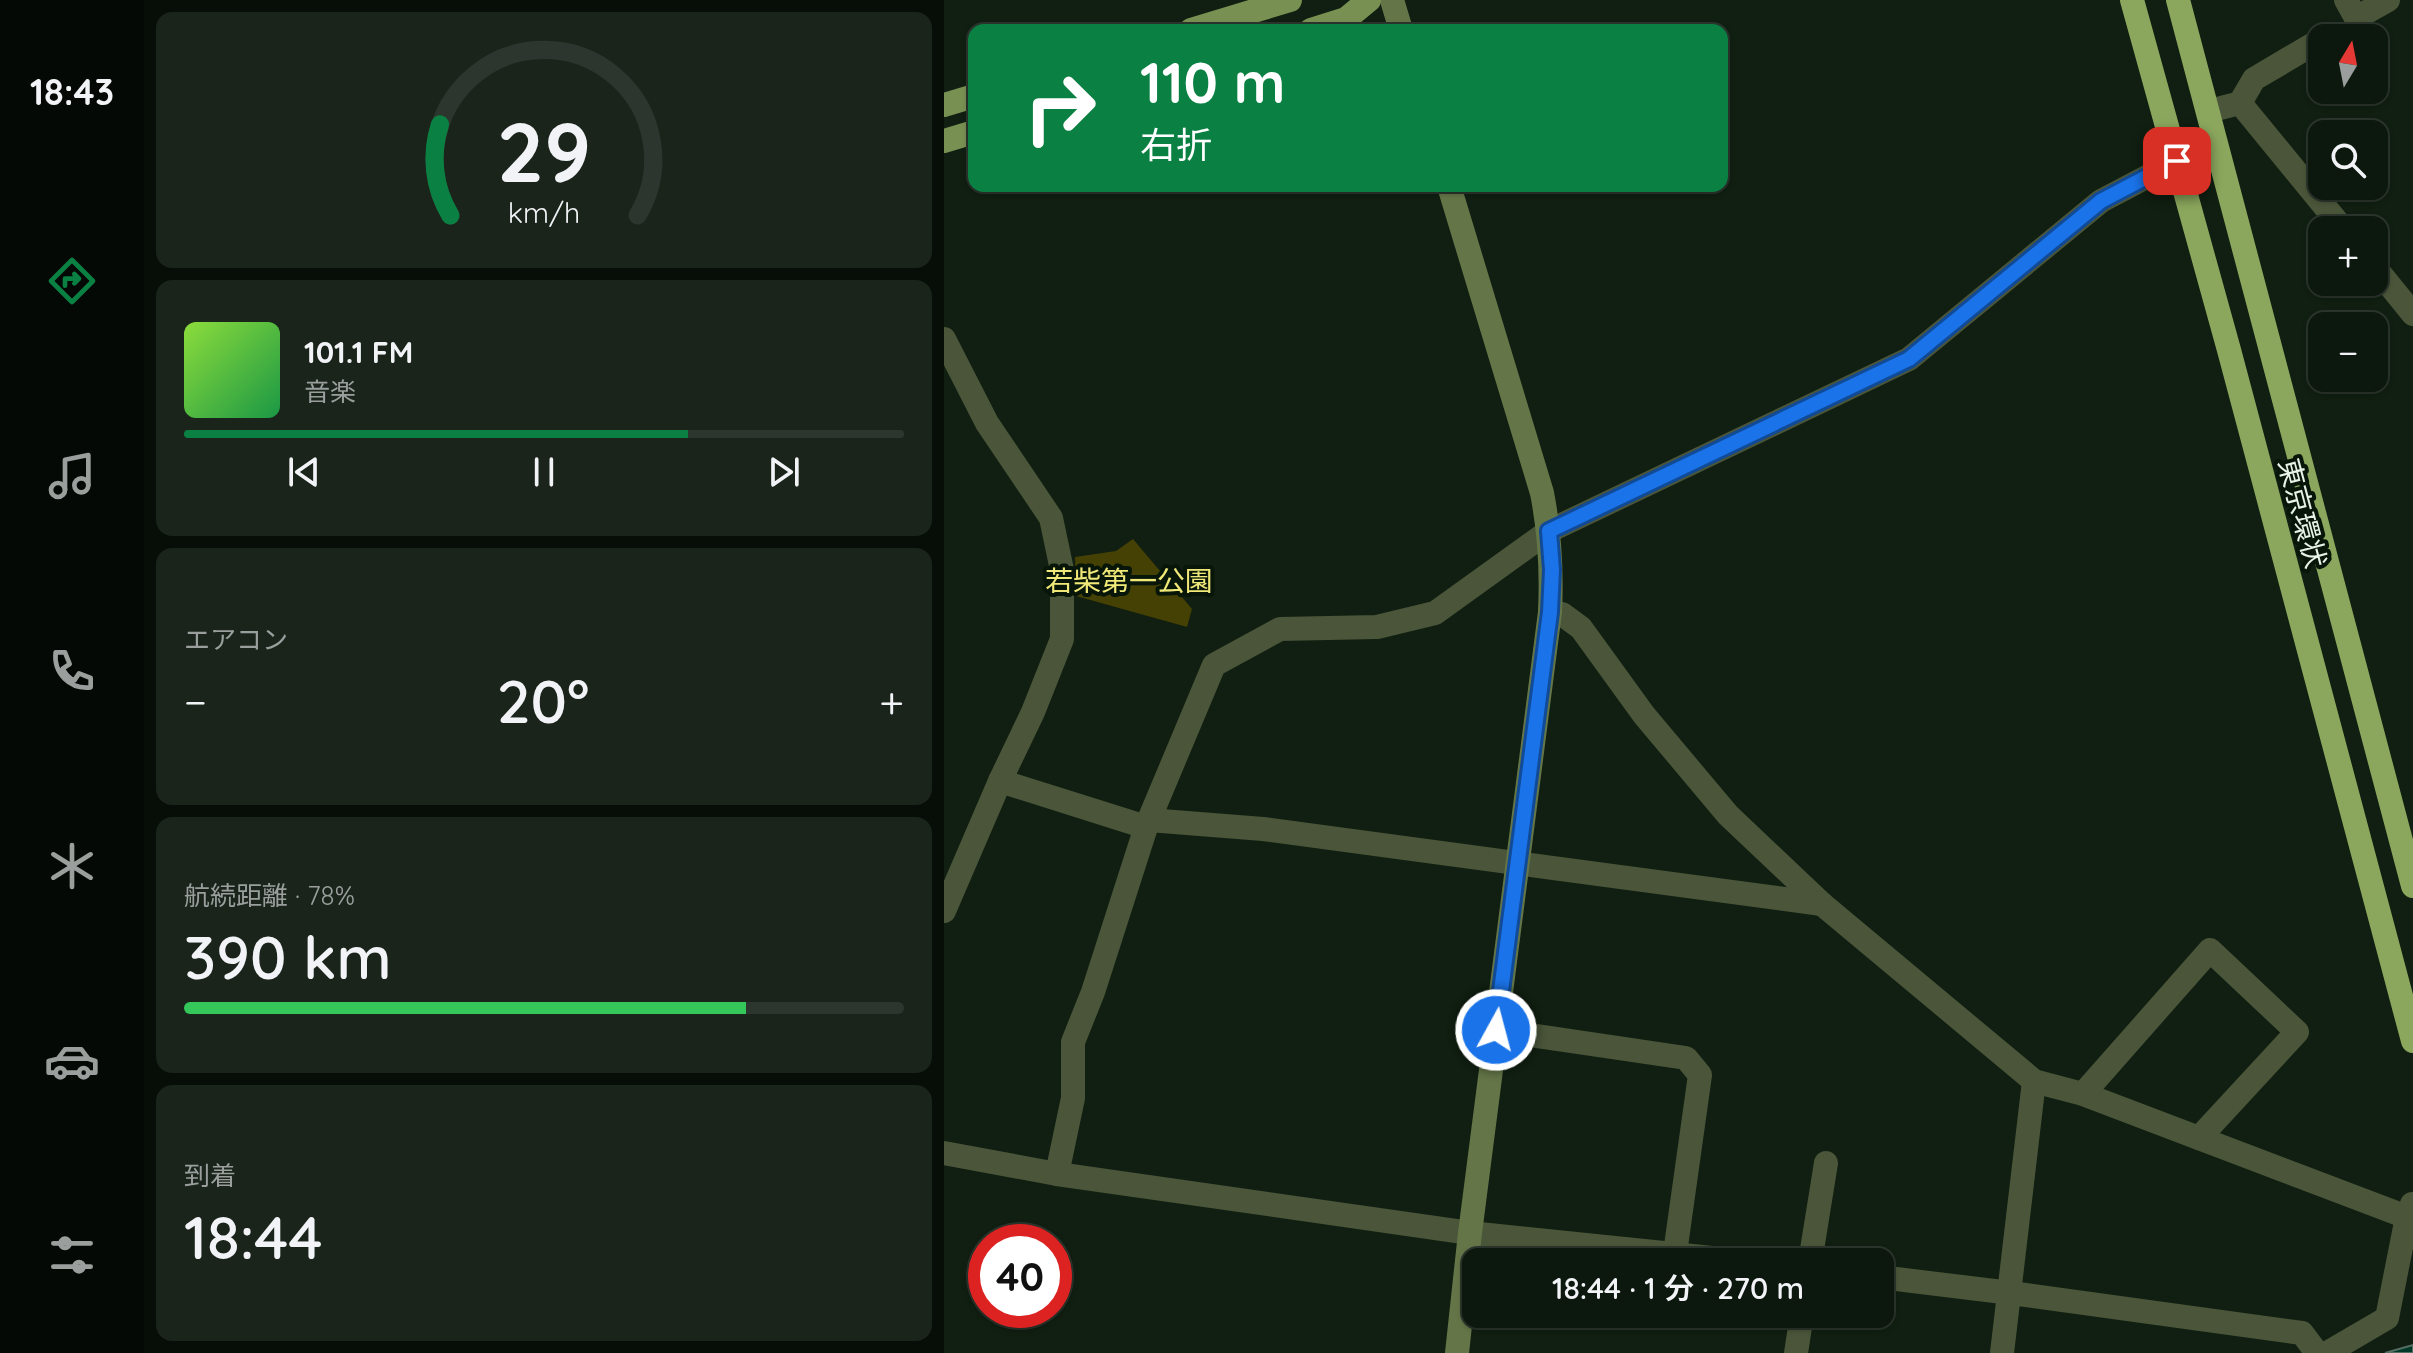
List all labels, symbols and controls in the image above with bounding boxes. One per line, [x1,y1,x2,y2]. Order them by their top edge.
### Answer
north arrow [2308,24,2388,104]
map controls [2308,24,2388,392]
text: 110 m [1140,47,1285,117]
icon: right [1008,56,1112,160]
text: 18:43 [30,69,114,114]
text: 29 [497,99,591,203]
button: search [2308,120,2388,200]
text: 右折 [1140,122,1212,167]
pin [2143,127,2211,195]
icon: arrive [2155,139,2199,183]
text: km/h [508,194,580,230]
button: + [2308,216,2388,296]
icon: directions [44,253,100,309]
button: − [2308,312,2388,392]
text: 101.1 FM [304,333,413,371]
text: 音楽 [304,375,356,408]
icon: music [44,448,100,504]
icon: previous [282,450,326,494]
icon: pause [522,450,566,494]
icon: next [762,450,806,494]
street label: 東京環状 [2272,454,2334,572]
park label: 若柴第一公園 [1045,563,1213,598]
text: エアコン [184,623,288,656]
icon: phone [44,643,100,699]
text: 20° [497,663,589,738]
text: − [184,674,207,729]
text: + [879,674,904,729]
icon: climate [44,838,100,894]
text: 航続距離 · 78% [184,879,355,912]
text: 390 km [184,919,392,994]
position arrow [1454,988,1538,1072]
icon: car [44,1033,100,1089]
text: 到着 [184,1159,236,1192]
text: 18:44 [184,1199,322,1274]
speed limit sign: 40 [968,1224,1072,1328]
icon: filters [44,1227,100,1283]
text: 18:44 · 1 分 · 270 m [1552,1269,1804,1307]

